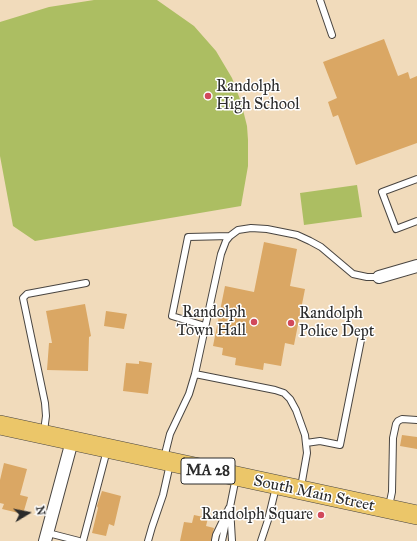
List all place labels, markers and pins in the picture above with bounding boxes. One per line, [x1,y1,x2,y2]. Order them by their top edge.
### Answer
place label: Randolph High School [216,77,299,115]
marker: Randolph High School [203,91,213,101]
place label: Randolph Town Hall [176,303,246,341]
place label: Randolph Police Dept [299,304,374,342]
marker: Randolph Town Hall [249,317,259,327]
marker: Randolph Police Dept [286,318,296,328]
place label: Randolph Square [201,505,313,525]
marker: Randolph Square [316,510,326,520]

